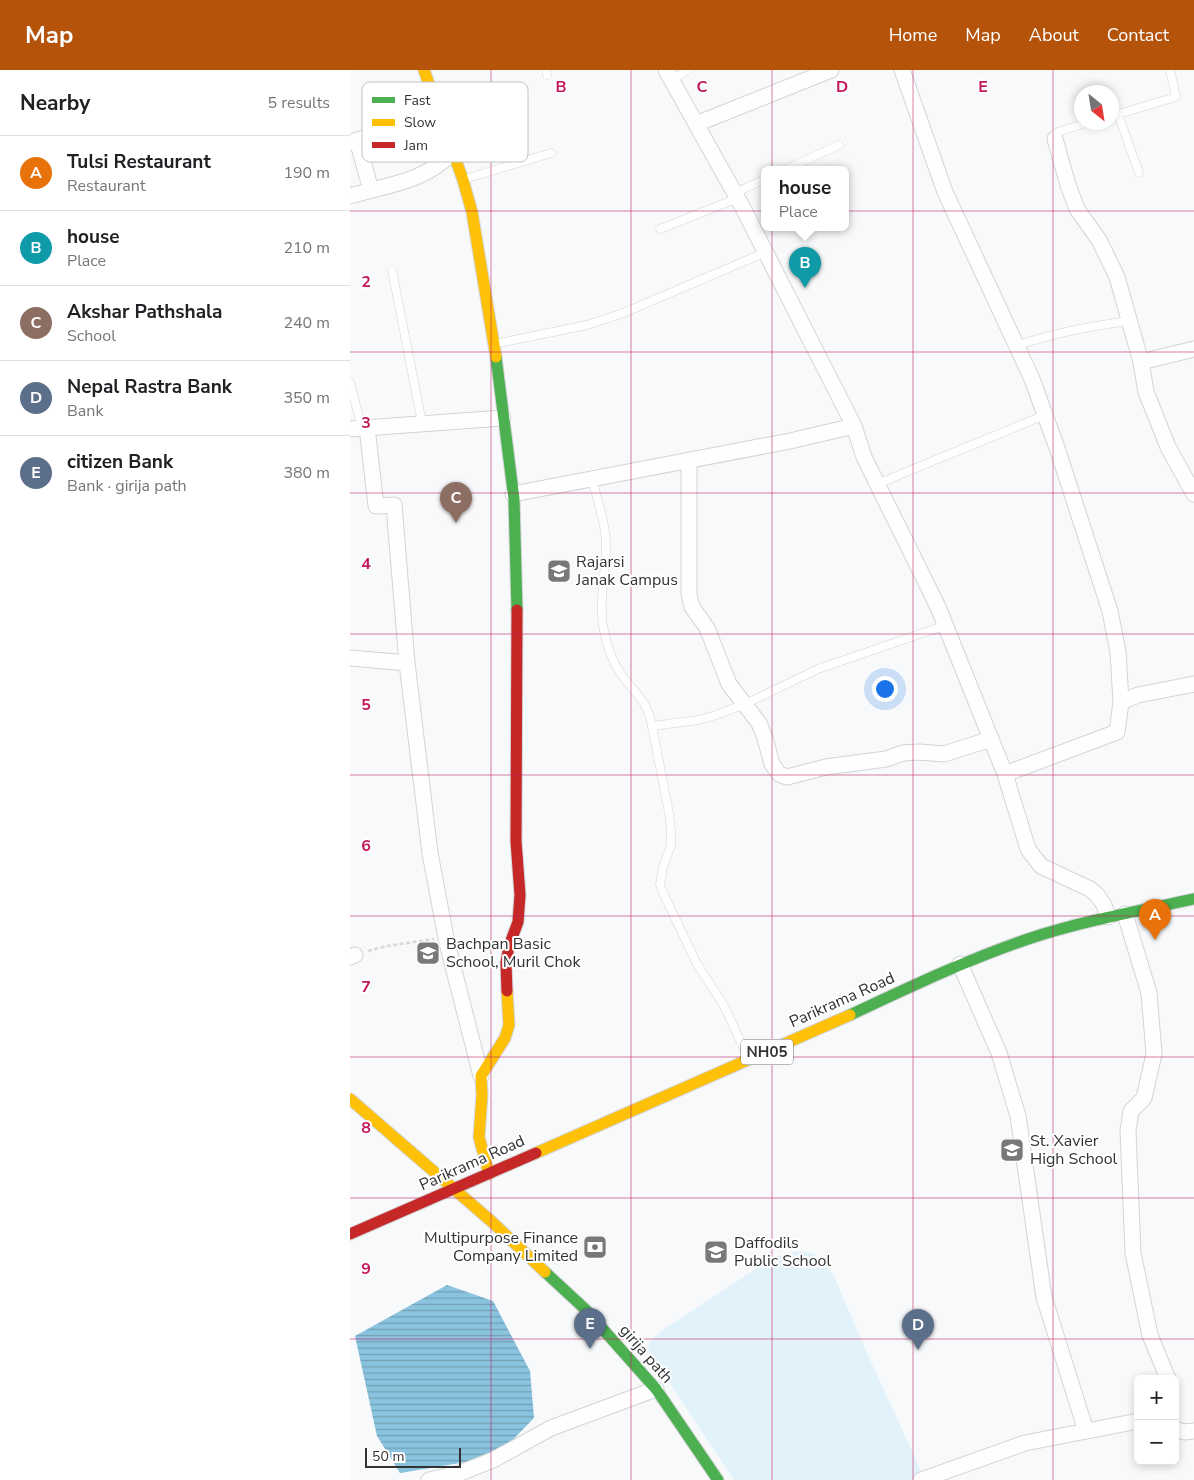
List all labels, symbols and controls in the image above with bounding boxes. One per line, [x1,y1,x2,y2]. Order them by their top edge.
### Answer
text: Map [25,19,73,51]
text: Home [889,23,937,47]
text: Map [965,23,1001,47]
text: About [1029,23,1079,47]
text: Contact [1107,23,1169,47]
text: B [555,76,567,98]
text: C [697,76,708,98]
text: D [836,76,848,98]
text: E [978,76,988,98]
legend [362,82,528,162]
north arrow [1074,85,1119,130]
text: Nearby [20,89,90,117]
text: Fast [404,91,430,110]
text: 5 results [268,92,330,114]
text: Slow [404,113,436,132]
text: Jam [403,136,428,155]
text: Tulsi Restaurant [67,149,211,175]
text: A [30,162,42,184]
text: 190 m [283,162,330,184]
popup [761,166,849,231]
text: Restaurant [67,175,146,197]
text: house [779,175,831,201]
text: Place [779,201,818,223]
text: house [67,224,120,250]
text: B [30,237,42,259]
text: 210 m [283,237,330,259]
pin: B [789,247,821,288]
text: Place [67,250,106,272]
text: 2 [361,271,371,293]
text: Akshar Pathshala [67,299,223,325]
text: C [31,312,41,334]
text: 240 m [283,312,330,334]
text: School [67,325,116,347]
text: Nepal Rastra Bank [67,374,232,400]
text: D [30,387,42,409]
text: 350 m [283,387,330,409]
text: Bank [67,400,103,422]
text: 3 [361,412,371,434]
text: citizen Bank [67,449,173,475]
text: E [31,462,41,484]
text: 380 m [283,462,330,484]
text: Bank · girija path [67,475,187,497]
pin: C [440,482,472,523]
place label: Rajarsi Janak Campus [575,551,678,591]
text: 4 [361,553,371,575]
school or university icon: Rajarsi Janak Campus [546,558,572,584]
your location [872,676,898,702]
text: 5 [361,694,371,716]
text: 6 [361,835,371,857]
pin: A [1139,899,1171,940]
place label: Bachpan Basic School, Muril Chok [446,933,581,973]
school or university icon: Bachpan Basic School, Muril Chok [415,940,441,966]
street label: Parikrama Road [786,967,898,1033]
text: 7 [361,976,371,998]
road number: NH05 [741,1040,793,1064]
text: 8 [361,1117,371,1139]
street label: Parikrama Road [416,1130,528,1196]
place label: St. Xavier High School [1030,1130,1118,1170]
school or university icon: St. Xavier High School [999,1137,1025,1163]
place label: Multipurpose Finance Company Limited [424,1227,578,1267]
place label: Daffodils Public School [734,1232,831,1272]
bank icon: Multipurpose Finance Company Limited [582,1234,608,1260]
school or university icon: Daffodils Public School [703,1239,729,1265]
text: 9 [361,1258,371,1280]
pin: E [574,1308,606,1349]
pin: D [902,1309,934,1350]
street label: girija path [614,1320,678,1388]
map controls [1134,1375,1179,1465]
button: + [1134,1375,1179,1420]
button: − [1134,1420,1179,1465]
scale bar [365,1445,461,1468]
text: 50 m [372,1447,404,1466]

